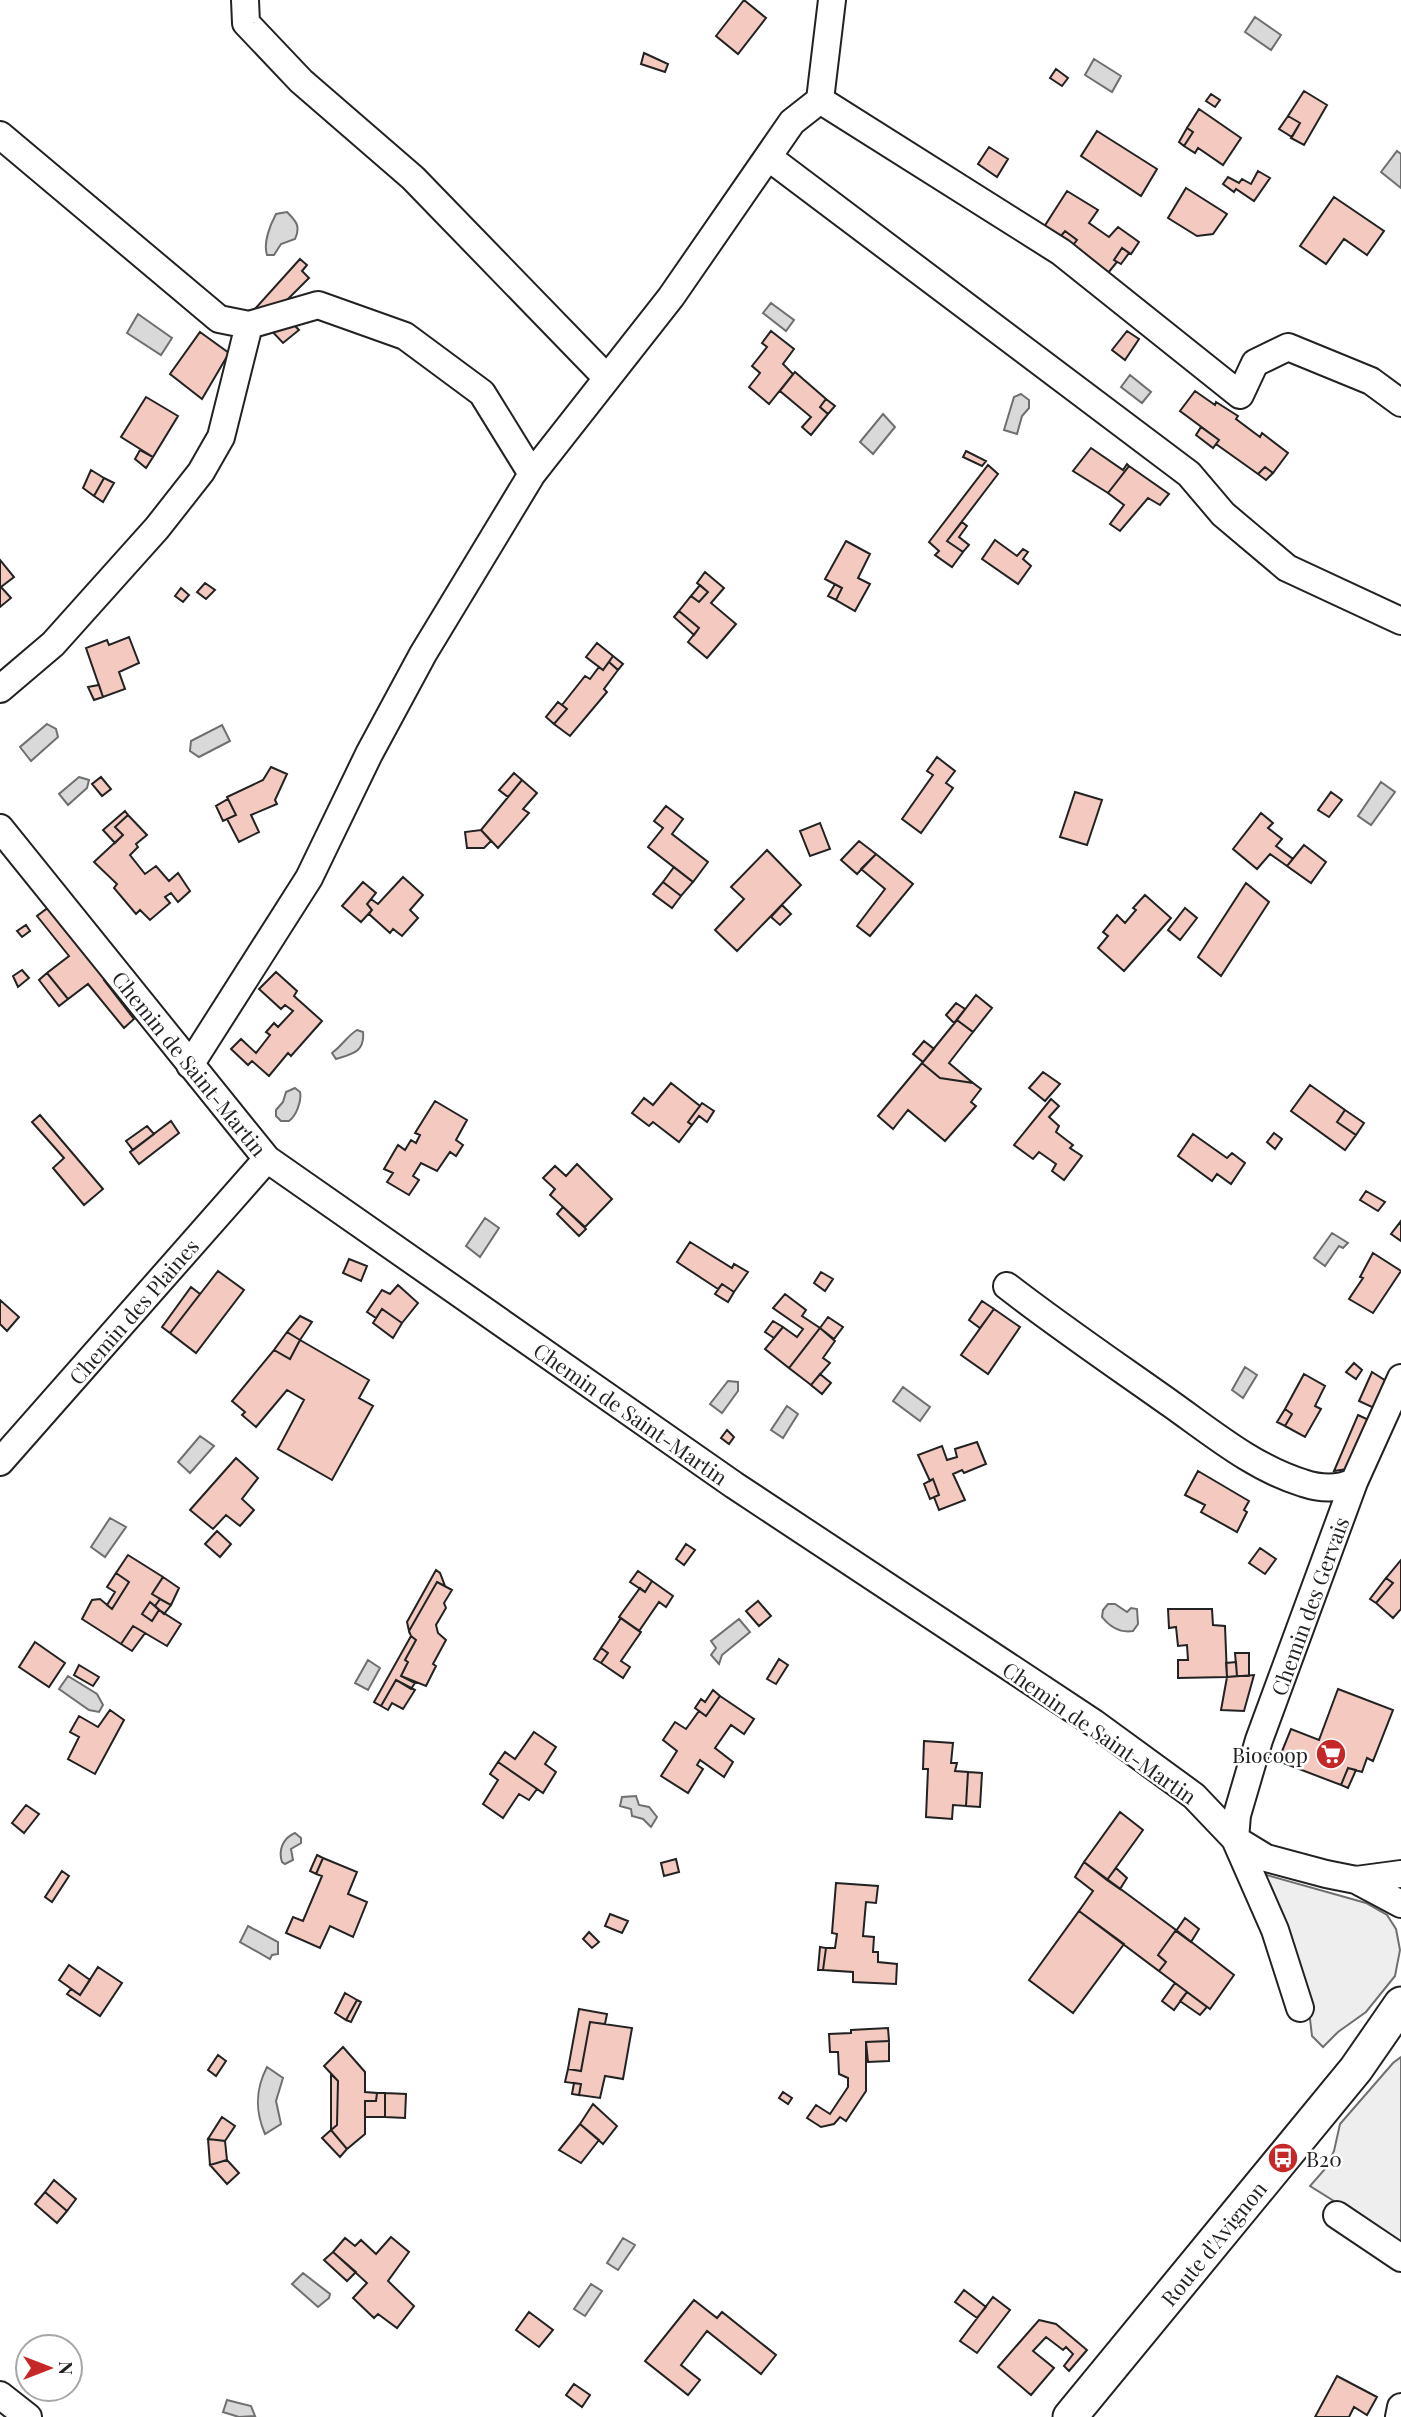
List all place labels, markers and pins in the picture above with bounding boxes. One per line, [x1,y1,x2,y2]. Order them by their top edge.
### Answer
supermarket icon: Biocoop [1314,1737,1348,1771]
place label: Biocoop [1232,1740,1308,1768]
bus stop icon: B20 [1266,2141,1300,2175]
place label: B20 [1306,2144,1342,2172]

